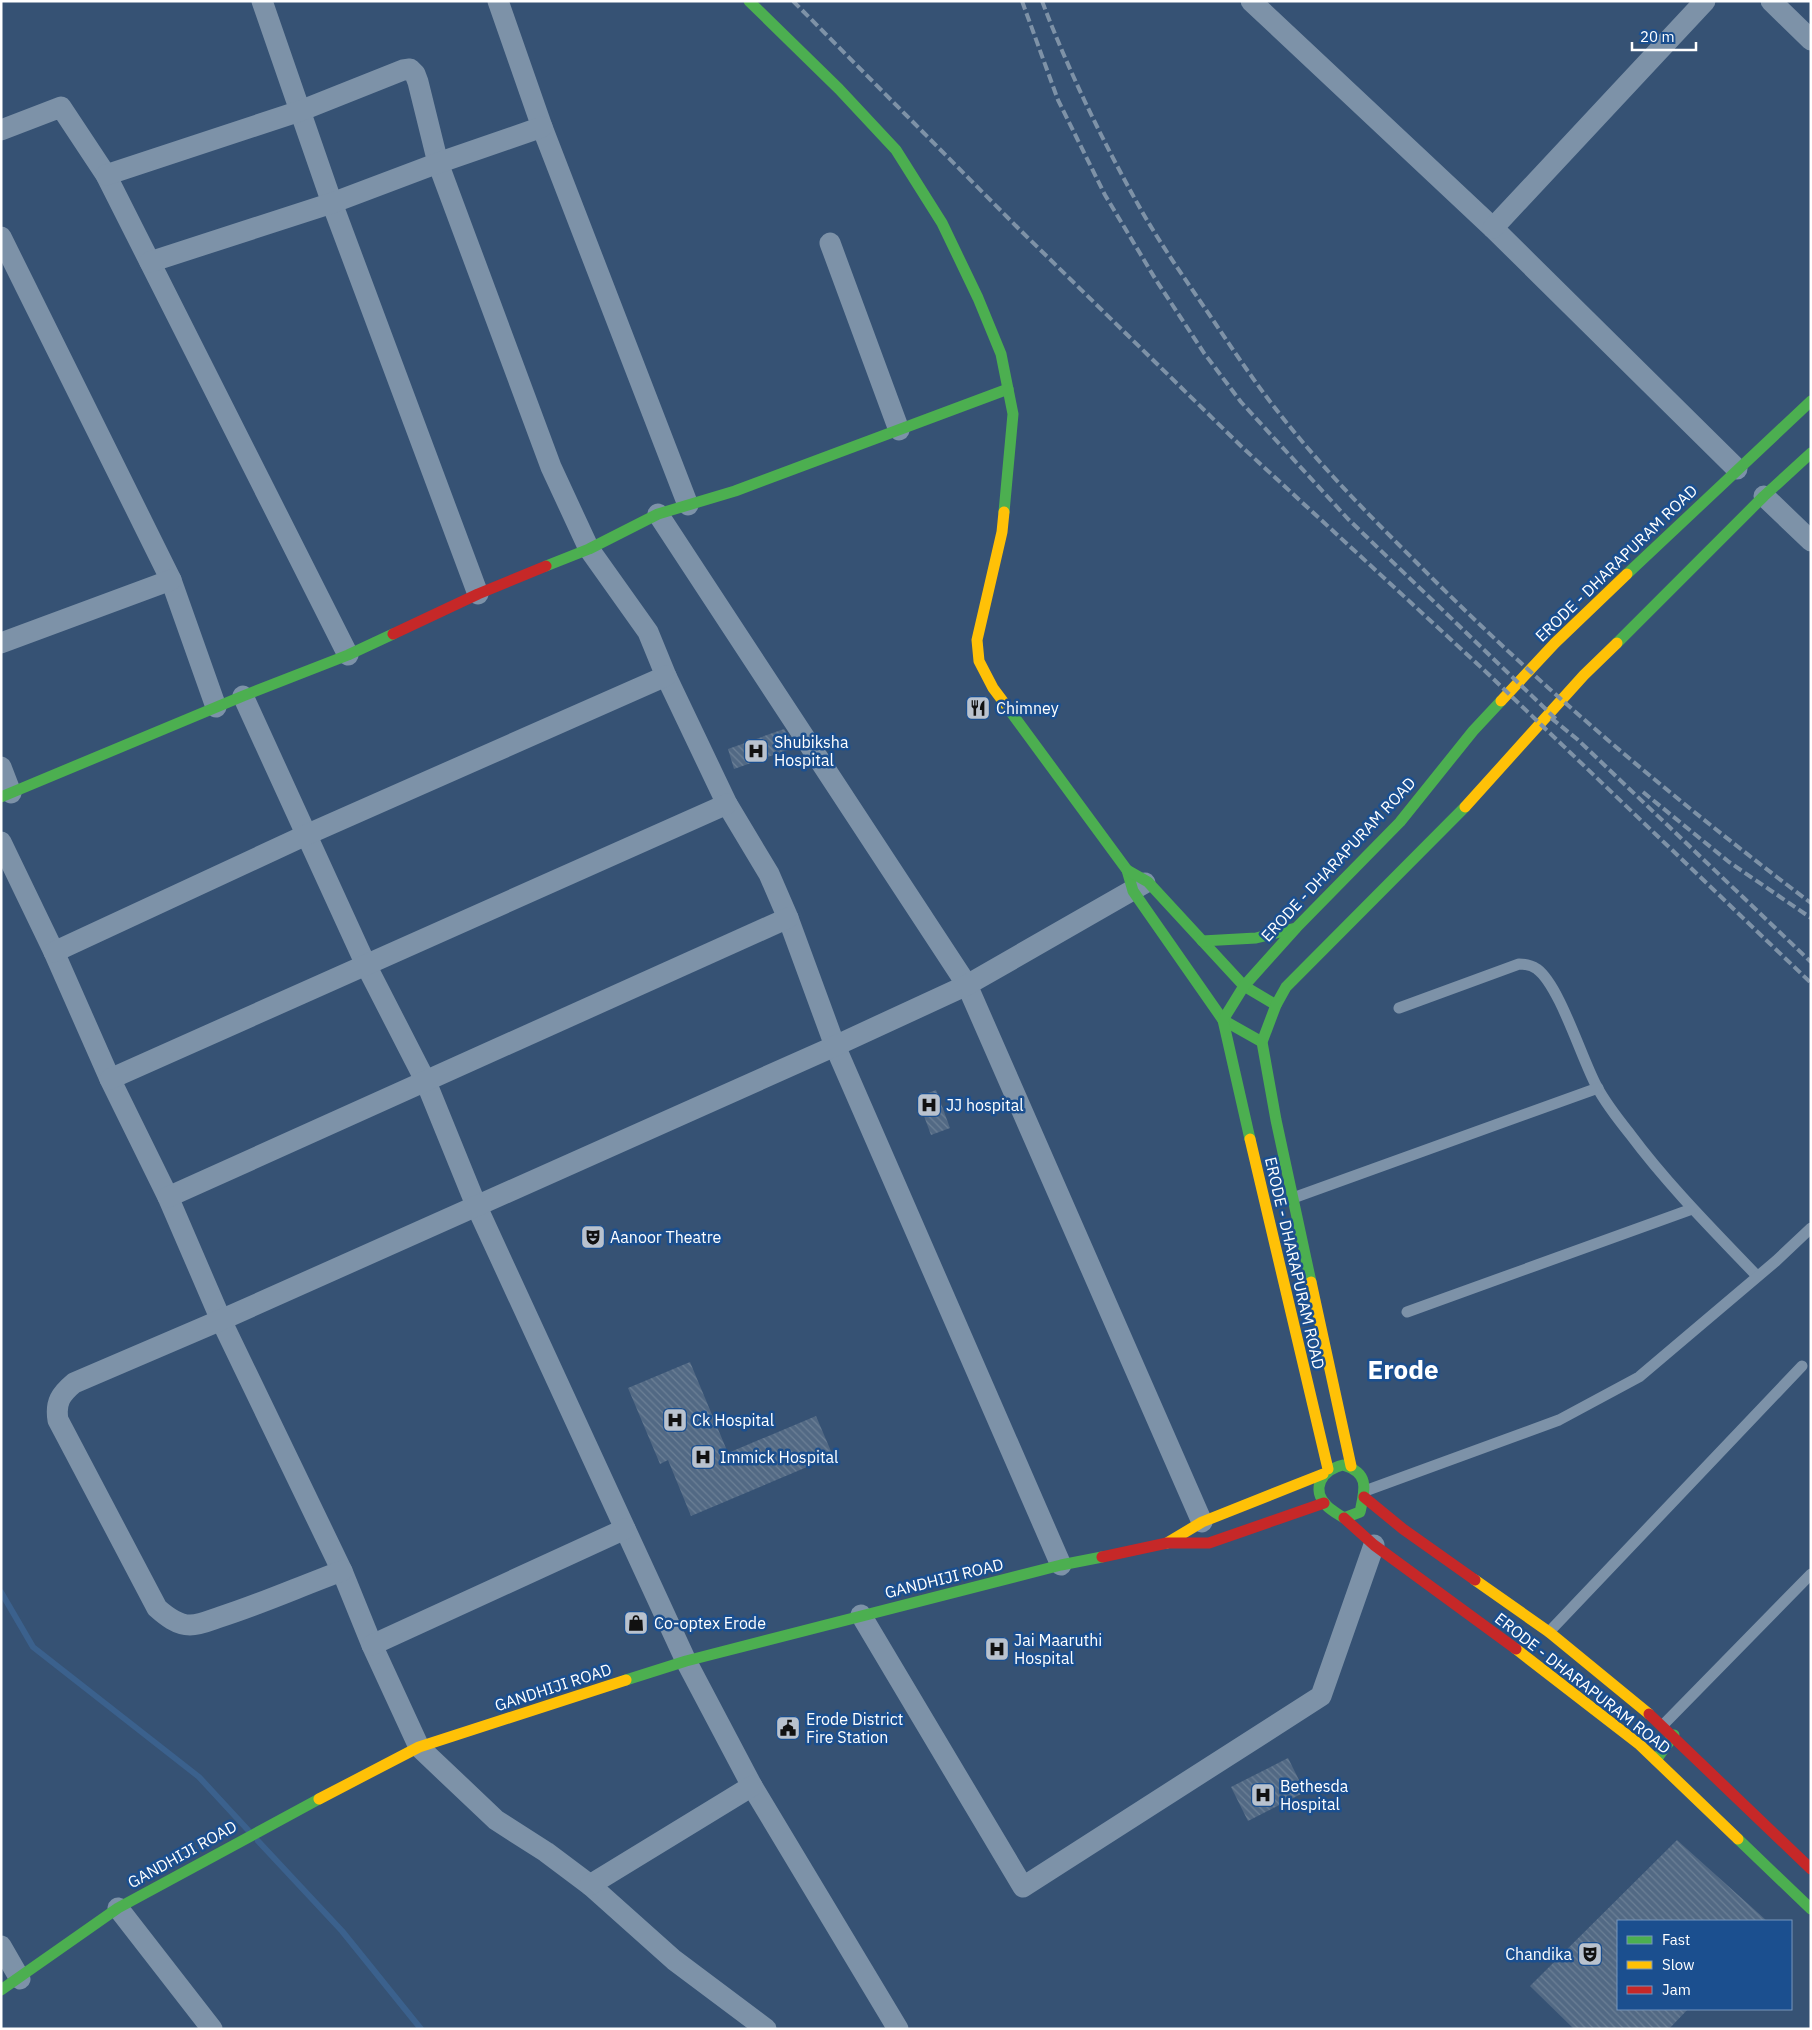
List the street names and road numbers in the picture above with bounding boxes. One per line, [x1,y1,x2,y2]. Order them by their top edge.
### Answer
street label: ERODE - DHARAPURAM ROAD [1531,480,1701,646]
street label: ERODE - DHARAPURAM ROAD [1257,773,1419,945]
street label: ERODE - DHARAPURAM ROAD [1261,1155,1329,1371]
street label: GANDHIJI ROAD [883,1554,1005,1602]
street label: ERODE - DHARAPURAM ROAD [1491,1608,1675,1758]
street label: GANDHIJI ROAD [492,1659,614,1715]
street label: GANDHIJI ROAD [124,1816,240,1892]

